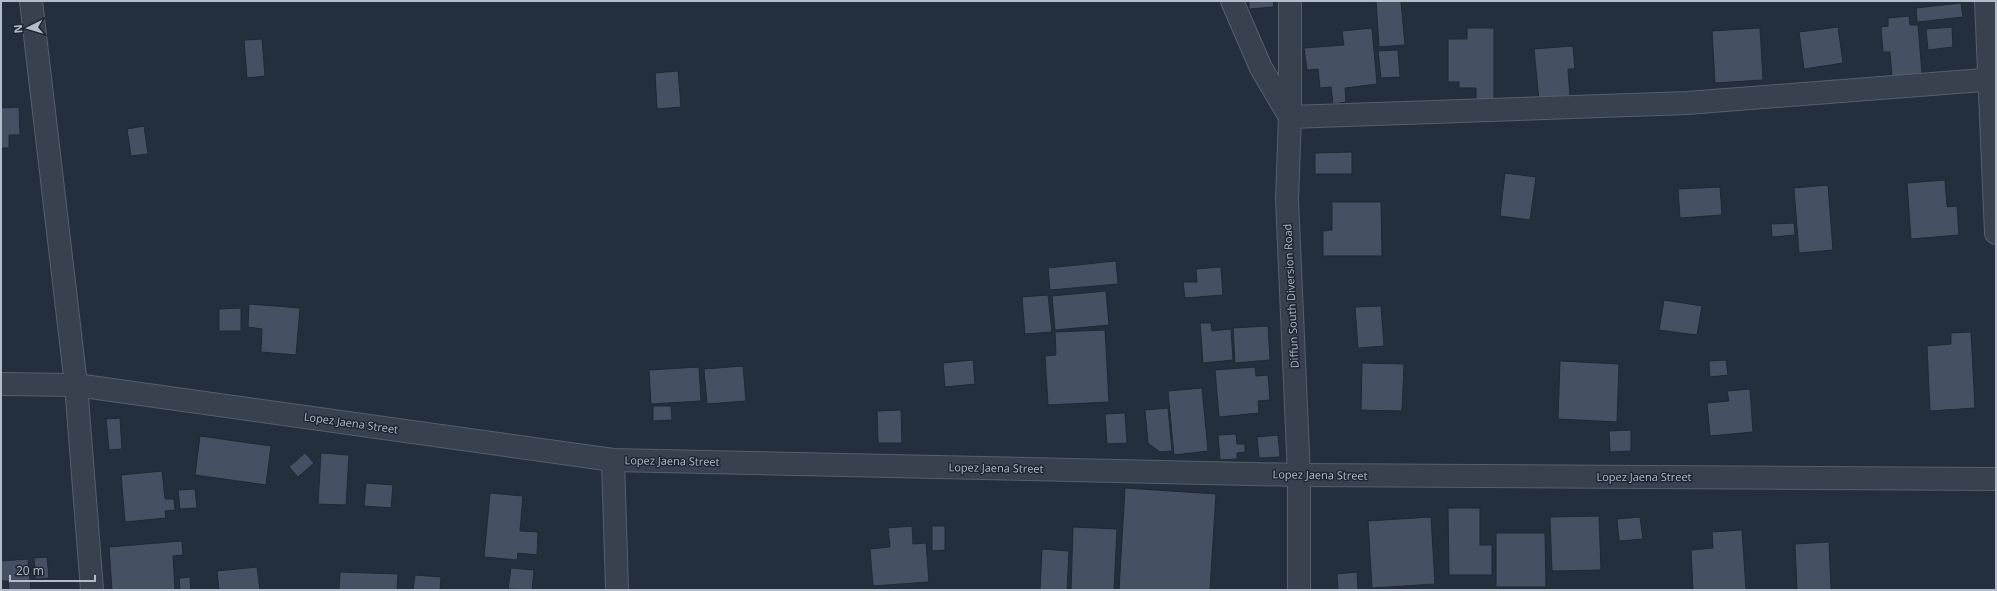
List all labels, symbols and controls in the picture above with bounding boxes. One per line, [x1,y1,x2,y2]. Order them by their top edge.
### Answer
north arrow [8,8,48,48]
text: N [10,24,25,34]
street label: Diffun South Diversion Road [1279,223,1302,369]
street label: Lopez Jaena Street [303,408,399,437]
street label: Lopez Jaena Street [624,452,720,469]
street label: Lopez Jaena Street [948,459,1044,476]
street label: Lopez Jaena Street [1272,466,1368,483]
street label: Lopez Jaena Street [1597,469,1692,484]
scale bar [10,557,95,583]
text: 20 m [16,562,44,579]

